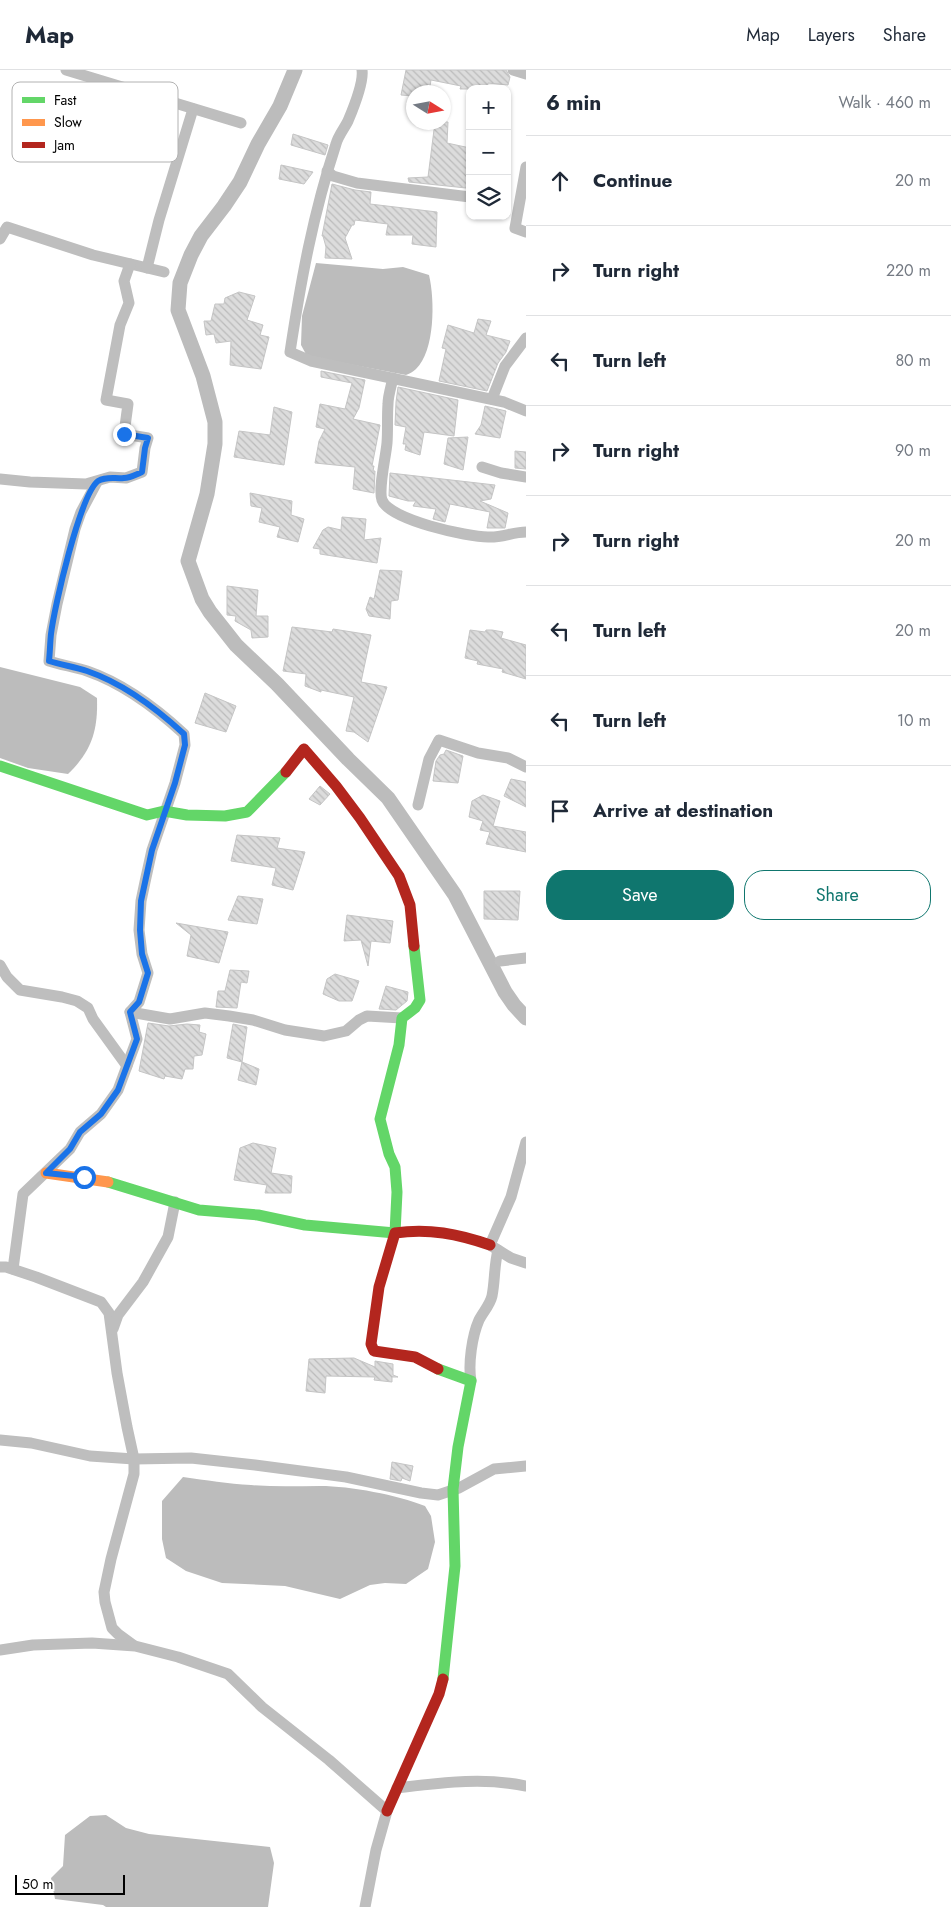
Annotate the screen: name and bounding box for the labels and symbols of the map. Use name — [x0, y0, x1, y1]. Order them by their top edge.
legend — [12, 82, 178, 162]
north arrow — [406, 85, 451, 130]
text: Fast — [54, 90, 77, 110]
text: Slow — [54, 112, 82, 132]
text: Jam — [52, 135, 75, 155]
route end — [113, 423, 136, 446]
route start — [73, 1166, 96, 1189]
scale bar — [15, 1872, 125, 1895]

